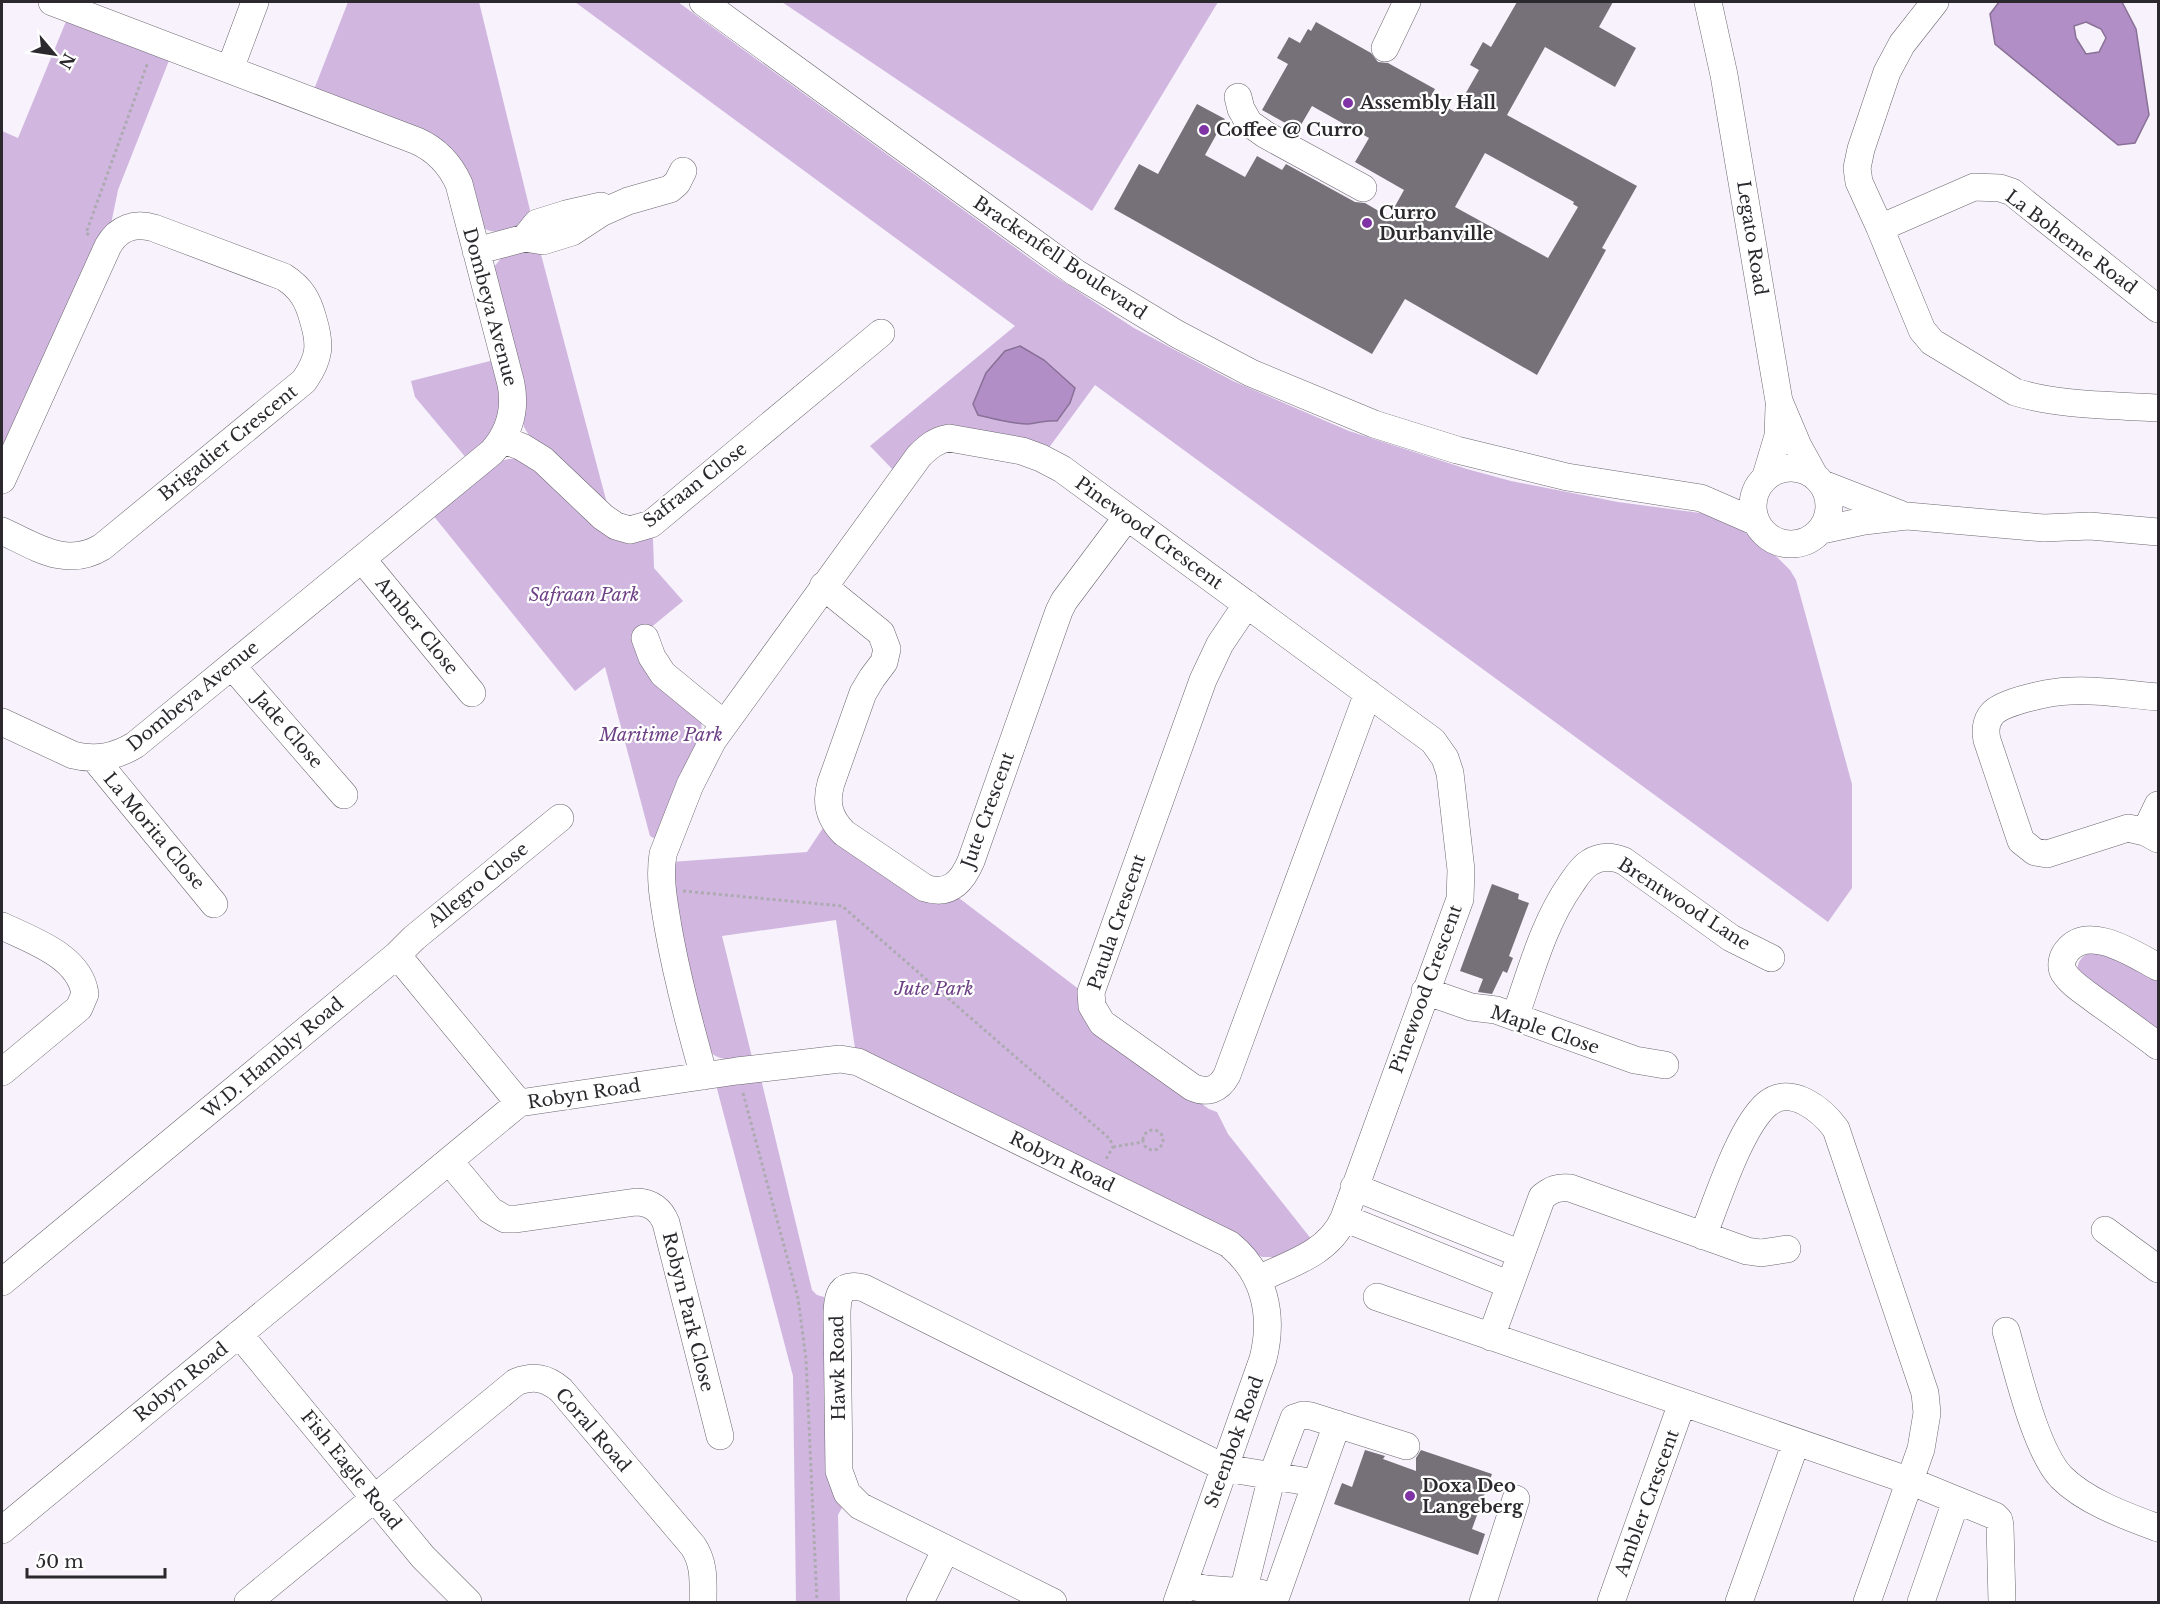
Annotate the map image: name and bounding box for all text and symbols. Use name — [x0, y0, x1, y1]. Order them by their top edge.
north arrow — [24, 24, 84, 84]
text: N — [55, 50, 80, 73]
place label: Assembly Hall — [1359, 92, 1497, 114]
marker: Assembly Hall — [1341, 96, 1355, 110]
place label: Coffee @ Curro — [1216, 119, 1363, 141]
marker: Coffee @ Curro — [1197, 123, 1211, 137]
street label: Legato Road — [1732, 179, 1772, 297]
street label: La Boheme Road — [2001, 185, 2141, 299]
street label: Brackenfell Boulevard — [969, 192, 1151, 324]
place label: Curro Durbanville — [1379, 202, 1493, 245]
marker: Curro Durbanville — [1360, 216, 1374, 230]
street label: Dombeya Avenue — [458, 225, 522, 389]
street label: Brigadier Crescent — [154, 380, 302, 506]
street label: Safraan Close — [639, 438, 751, 532]
street label: Pinewood Crescent — [1071, 472, 1227, 594]
street label: Amber Close — [370, 572, 463, 679]
park label: Safraan Park — [529, 584, 639, 606]
street label: Dombeya Avenue — [123, 636, 263, 756]
street label: Jade Close — [247, 686, 327, 773]
park label: Maritime Park — [598, 724, 723, 746]
street label: Jute Crescent — [956, 749, 1019, 873]
street label: La Morita Close — [99, 768, 209, 894]
street label: Allegro Close — [423, 838, 533, 933]
street label: Patula Crescent — [1083, 851, 1151, 993]
street label: Brentwood Lane — [1614, 853, 1754, 955]
street label: Pinewood Crescent — [1385, 902, 1467, 1076]
park label: Jute Park — [894, 978, 973, 1000]
street label: W.D. Hambly Road — [197, 993, 348, 1124]
street label: Maple Close — [1488, 1001, 1602, 1059]
street label: Robyn Road — [526, 1074, 642, 1114]
street label: Robyn Road — [1006, 1127, 1118, 1197]
street label: Robyn Park Close — [658, 1230, 718, 1394]
street label: Hawk Road — [826, 1315, 850, 1421]
street label: Robyn Road — [130, 1338, 232, 1426]
street label: Steenbok Road — [1200, 1373, 1268, 1511]
street label: Coral Road — [551, 1384, 635, 1476]
street label: Fish Eagle Road — [296, 1406, 406, 1534]
street label: Ambler Crescent — [1610, 1426, 1684, 1580]
place label: Doxa Deo Langeberg — [1422, 1475, 1524, 1518]
marker: Doxa Deo Langeberg — [1403, 1489, 1417, 1503]
scale bar — [27, 1541, 165, 1579]
text: 50 m — [36, 1551, 84, 1573]

